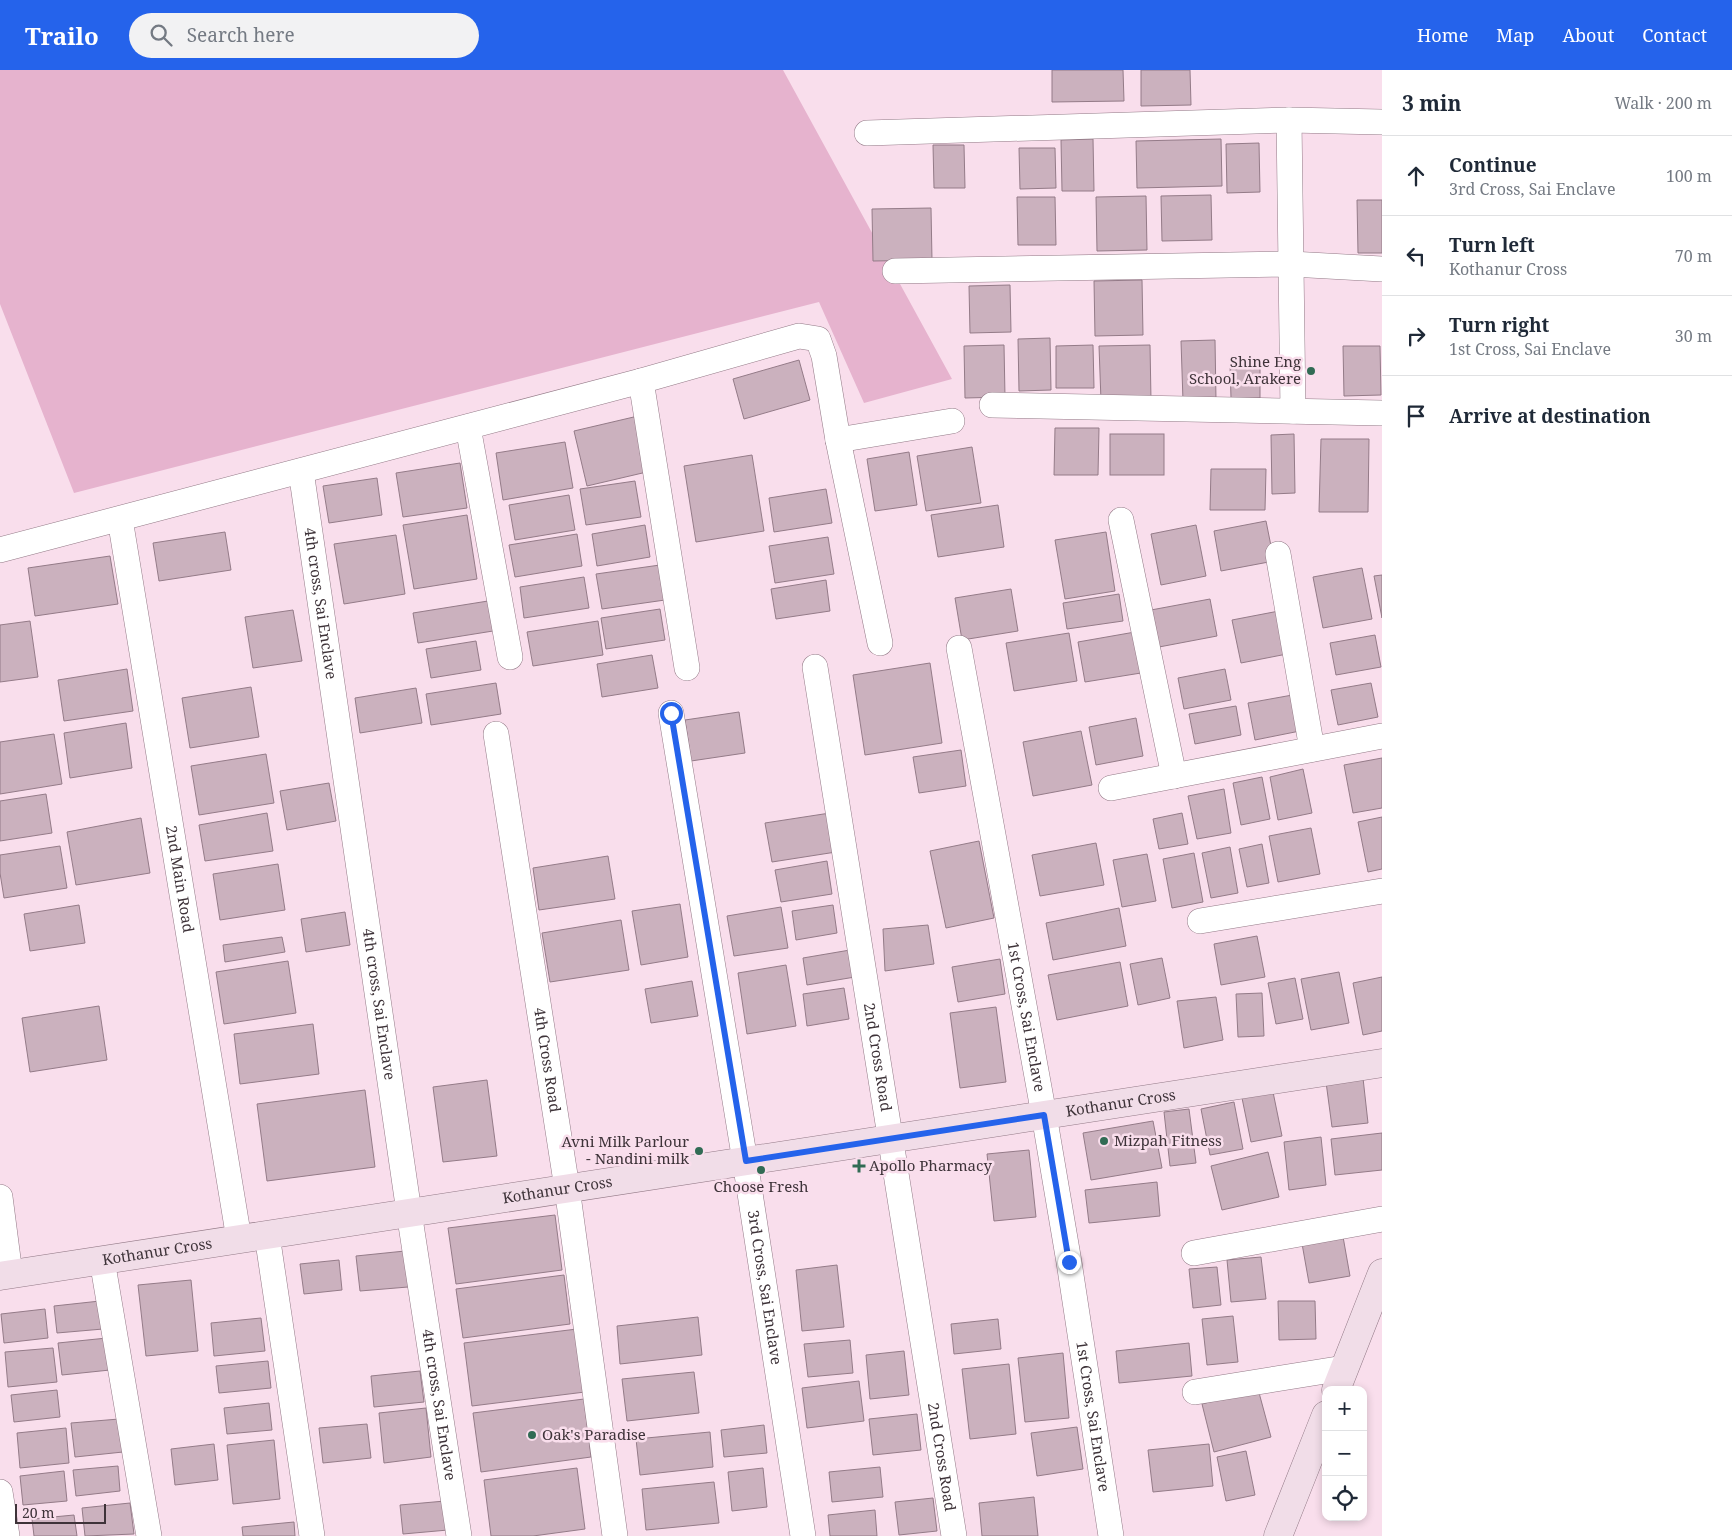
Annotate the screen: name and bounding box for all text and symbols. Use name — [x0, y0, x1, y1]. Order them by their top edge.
search box — [129, 13, 479, 58]
text: Trailo — [25, 19, 99, 52]
icon: search — [147, 21, 175, 49]
text: Search here — [187, 22, 295, 48]
text: Home — [1417, 23, 1468, 47]
text: Map — [1496, 23, 1534, 47]
text: About — [1562, 23, 1614, 47]
text: Contact — [1642, 23, 1707, 47]
text: 3 min — [1402, 89, 1461, 117]
text: Walk · 200 m — [1615, 92, 1712, 114]
text: Continue — [1449, 152, 1537, 178]
icon: ahead — [1402, 162, 1430, 190]
text: 100 m — [1666, 165, 1712, 187]
text: 3rd Cross, Sai Enclave — [1449, 178, 1616, 200]
text: Turn left — [1449, 232, 1535, 258]
icon: left — [1402, 242, 1430, 270]
text: 70 m — [1675, 245, 1712, 267]
text: Kothanur Cross — [1449, 258, 1567, 280]
text: Turn right — [1449, 312, 1549, 338]
icon: right — [1402, 322, 1430, 350]
text: 30 m — [1675, 325, 1712, 347]
text: 1st Cross, Sai Enclave — [1449, 338, 1611, 360]
place label: Shine Eng School, Arakere — [1189, 351, 1301, 388]
marker: Shine Eng School, Arakere — [1305, 365, 1317, 377]
icon: arrive — [1402, 402, 1430, 430]
text: Arrive at destination — [1449, 403, 1651, 429]
street label: 4th cross, Sai Enclave — [300, 526, 342, 681]
route start — [660, 702, 683, 725]
street label: 2nd Main Road — [162, 824, 199, 934]
street label: 4th cross, Sai Enclave — [359, 927, 401, 1081]
street label: 1st Cross, Sai Enclave — [1004, 940, 1051, 1093]
street label: 2nd Cross Road — [860, 1001, 897, 1113]
street label: 4th Cross Road — [530, 1006, 566, 1114]
street label: Kothanur Cross — [1064, 1084, 1177, 1121]
place label: Mizpah Fitness — [1114, 1130, 1222, 1150]
place label: Avni Milk Parlour - Nandini milk — [562, 1131, 689, 1168]
marker: Mizpah Fitness — [1098, 1135, 1110, 1147]
marker: Avni Milk Parlour - Nandini milk — [693, 1145, 705, 1157]
place label: Apollo Pharmacy — [869, 1155, 992, 1175]
marker: Apollo Pharmacy — [853, 1160, 865, 1172]
marker: Choose Fresh — [755, 1164, 767, 1176]
street label: Kothanur Cross — [501, 1171, 614, 1207]
place label: Choose Fresh — [714, 1176, 809, 1196]
street label: 3rd Cross, Sai Enclave — [744, 1208, 787, 1366]
street label: Kothanur Cross — [101, 1232, 214, 1269]
route end — [1058, 1251, 1081, 1274]
street label: 4th cross, Sai Enclave — [418, 1328, 461, 1482]
street label: 1st Cross, Sai Enclave — [1072, 1340, 1115, 1493]
map controls — [1322, 1386, 1367, 1521]
button: + — [1322, 1386, 1367, 1431]
street label: 2nd Cross Road — [924, 1401, 961, 1513]
place label: Oak's Paradise — [542, 1424, 646, 1444]
marker: Oak's Paradise — [526, 1429, 538, 1441]
button: − — [1322, 1431, 1367, 1476]
button: locate — [1322, 1476, 1367, 1521]
scale bar — [15, 1501, 106, 1524]
text: 20 m — [22, 1503, 55, 1522]

